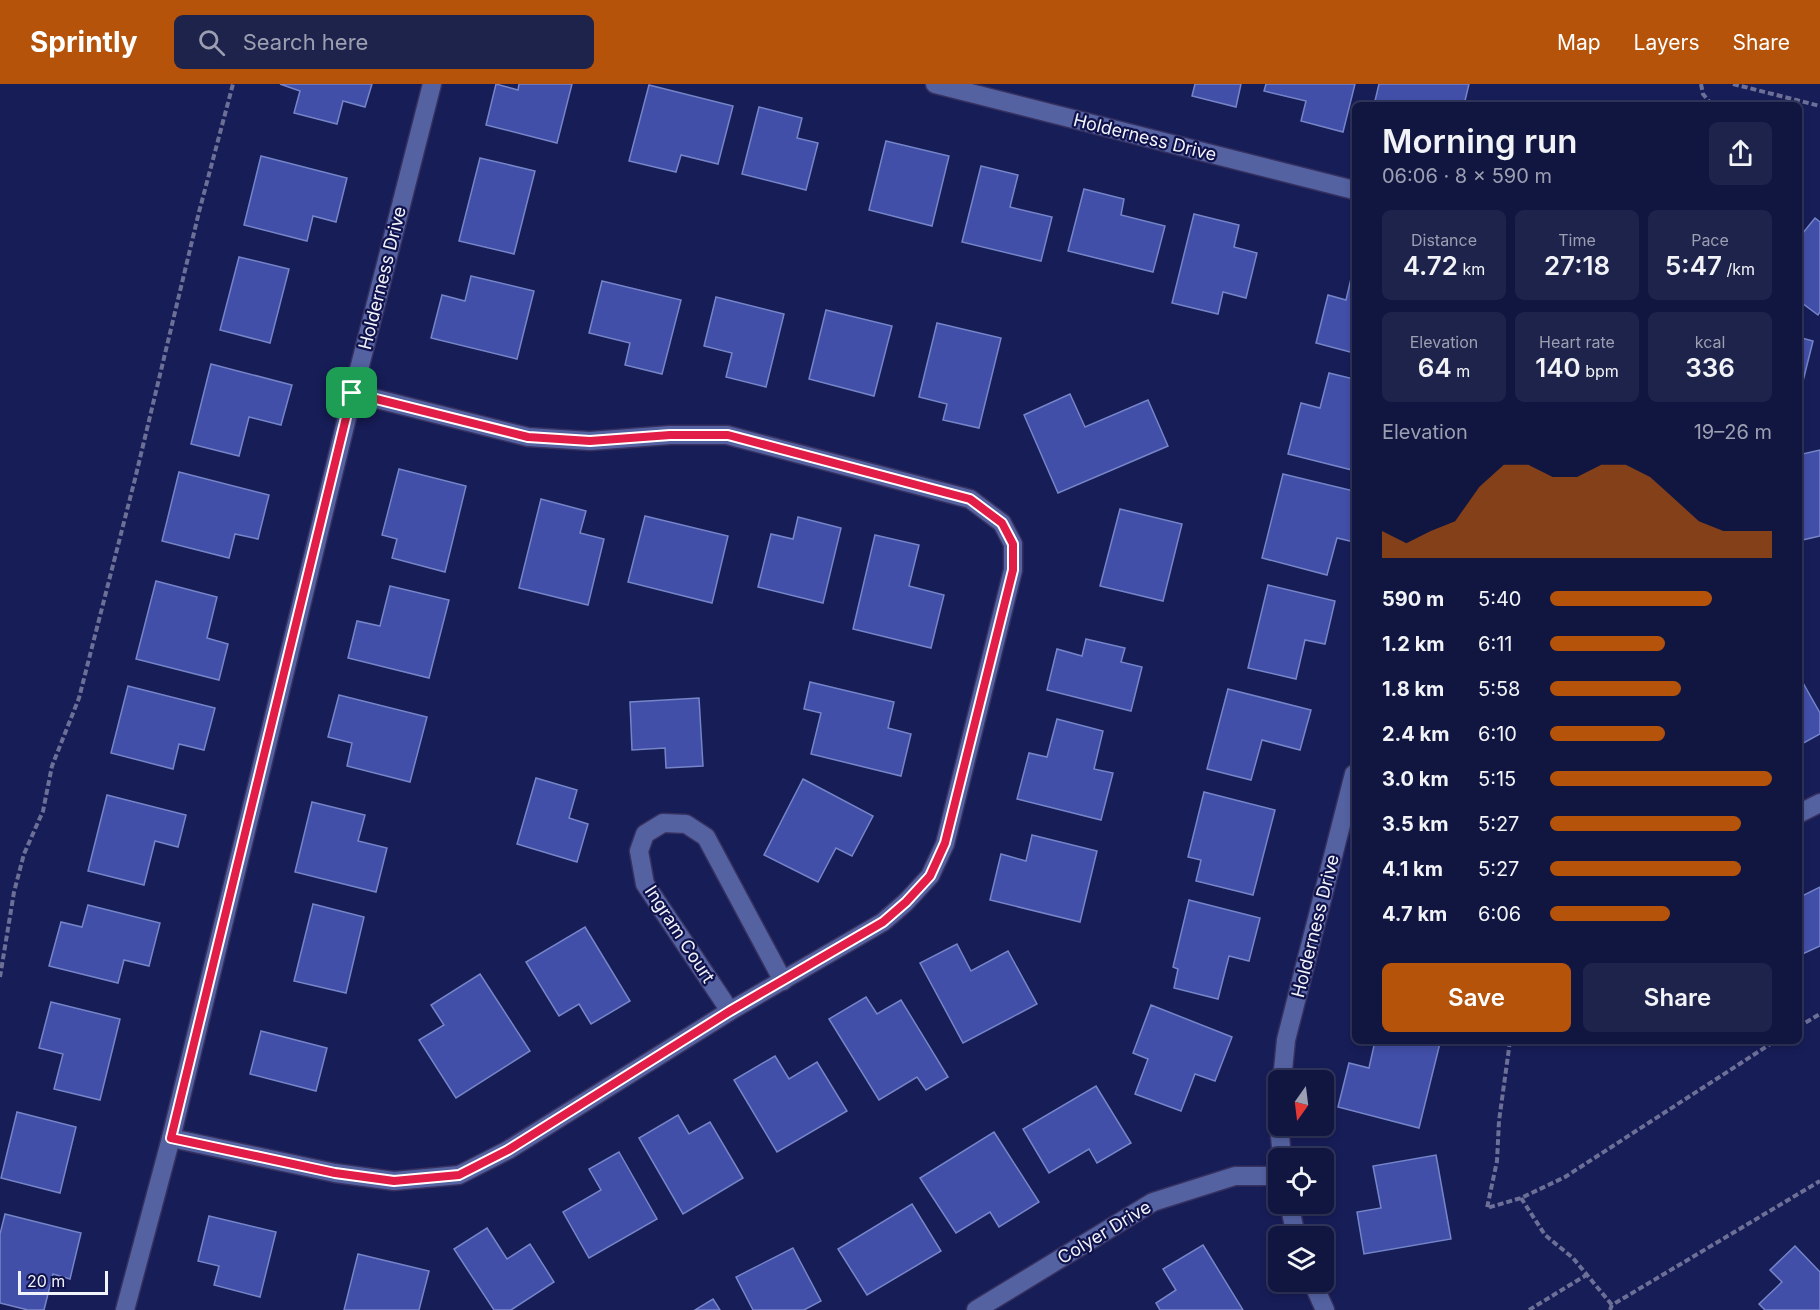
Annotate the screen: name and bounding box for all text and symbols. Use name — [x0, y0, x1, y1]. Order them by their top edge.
search box — [174, 15, 594, 69]
text: Sprintly — [30, 25, 138, 59]
icon: search — [195, 26, 228, 59]
text: Search here — [243, 29, 368, 55]
text: Map — [1557, 30, 1601, 55]
text: Layers — [1634, 30, 1700, 55]
text: Share — [1733, 30, 1790, 55]
street label: Holderness Drive — [1071, 109, 1219, 165]
text: Morning run — [1382, 121, 1577, 161]
button: share — [1709, 122, 1772, 185]
text: 06:06 · 8 × 590 m — [1382, 164, 1552, 188]
street label: Holderness Drive — [354, 204, 410, 352]
text: Distance — [1411, 230, 1477, 250]
text: Time — [1558, 230, 1596, 250]
text: Pace — [1691, 230, 1729, 250]
text: 4.72 — [1403, 250, 1458, 281]
text: 27:18 — [1544, 250, 1610, 281]
text: 5:47 — [1665, 250, 1722, 281]
text: km — [1458, 259, 1485, 279]
text: /km — [1722, 259, 1755, 279]
text: Elevation — [1410, 332, 1478, 352]
text: Heart rate — [1539, 332, 1615, 352]
text: kcal — [1695, 332, 1725, 352]
text: 64 — [1418, 352, 1452, 383]
text: 140 — [1535, 352, 1581, 383]
text: 336 — [1685, 352, 1735, 383]
text: m — [1452, 361, 1470, 381]
text: bpm — [1581, 361, 1619, 381]
pin — [326, 367, 377, 418]
icon: arrive — [335, 376, 368, 409]
text: Elevation — [1382, 420, 1468, 444]
text: 19–26 m — [1694, 420, 1772, 444]
text: 590 m — [1382, 587, 1444, 611]
text: 5:40 — [1478, 587, 1521, 611]
text: 1.2 km — [1382, 632, 1445, 656]
text: 6:11 — [1478, 632, 1512, 656]
text: 1.8 km — [1382, 677, 1444, 701]
text: 5:58 — [1478, 677, 1520, 701]
text: 2.4 km — [1382, 722, 1449, 746]
text: 6:10 — [1478, 722, 1517, 746]
text: 3.0 km — [1382, 767, 1449, 791]
text: 5:15 — [1478, 767, 1516, 791]
text: 3.5 km — [1382, 812, 1448, 836]
text: 5:27 — [1478, 812, 1519, 836]
street label: Holderness Drive — [1287, 852, 1343, 1000]
text: 4.1 km — [1382, 857, 1443, 881]
text: 5:27 — [1478, 857, 1519, 881]
street label: Ingram Court — [641, 881, 719, 987]
text: 4.7 km — [1382, 902, 1447, 926]
text: 6:06 — [1478, 902, 1521, 926]
button: Save — [1382, 963, 1571, 1032]
button: Share — [1583, 963, 1772, 1032]
north arrow — [1268, 1070, 1334, 1136]
map controls — [1268, 1070, 1334, 1292]
button: locate — [1268, 1148, 1334, 1214]
street label: Colyer Drive — [1054, 1196, 1154, 1268]
button: layers — [1268, 1226, 1334, 1292]
scale bar — [18, 1268, 108, 1296]
text: 20 m — [27, 1271, 65, 1291]

